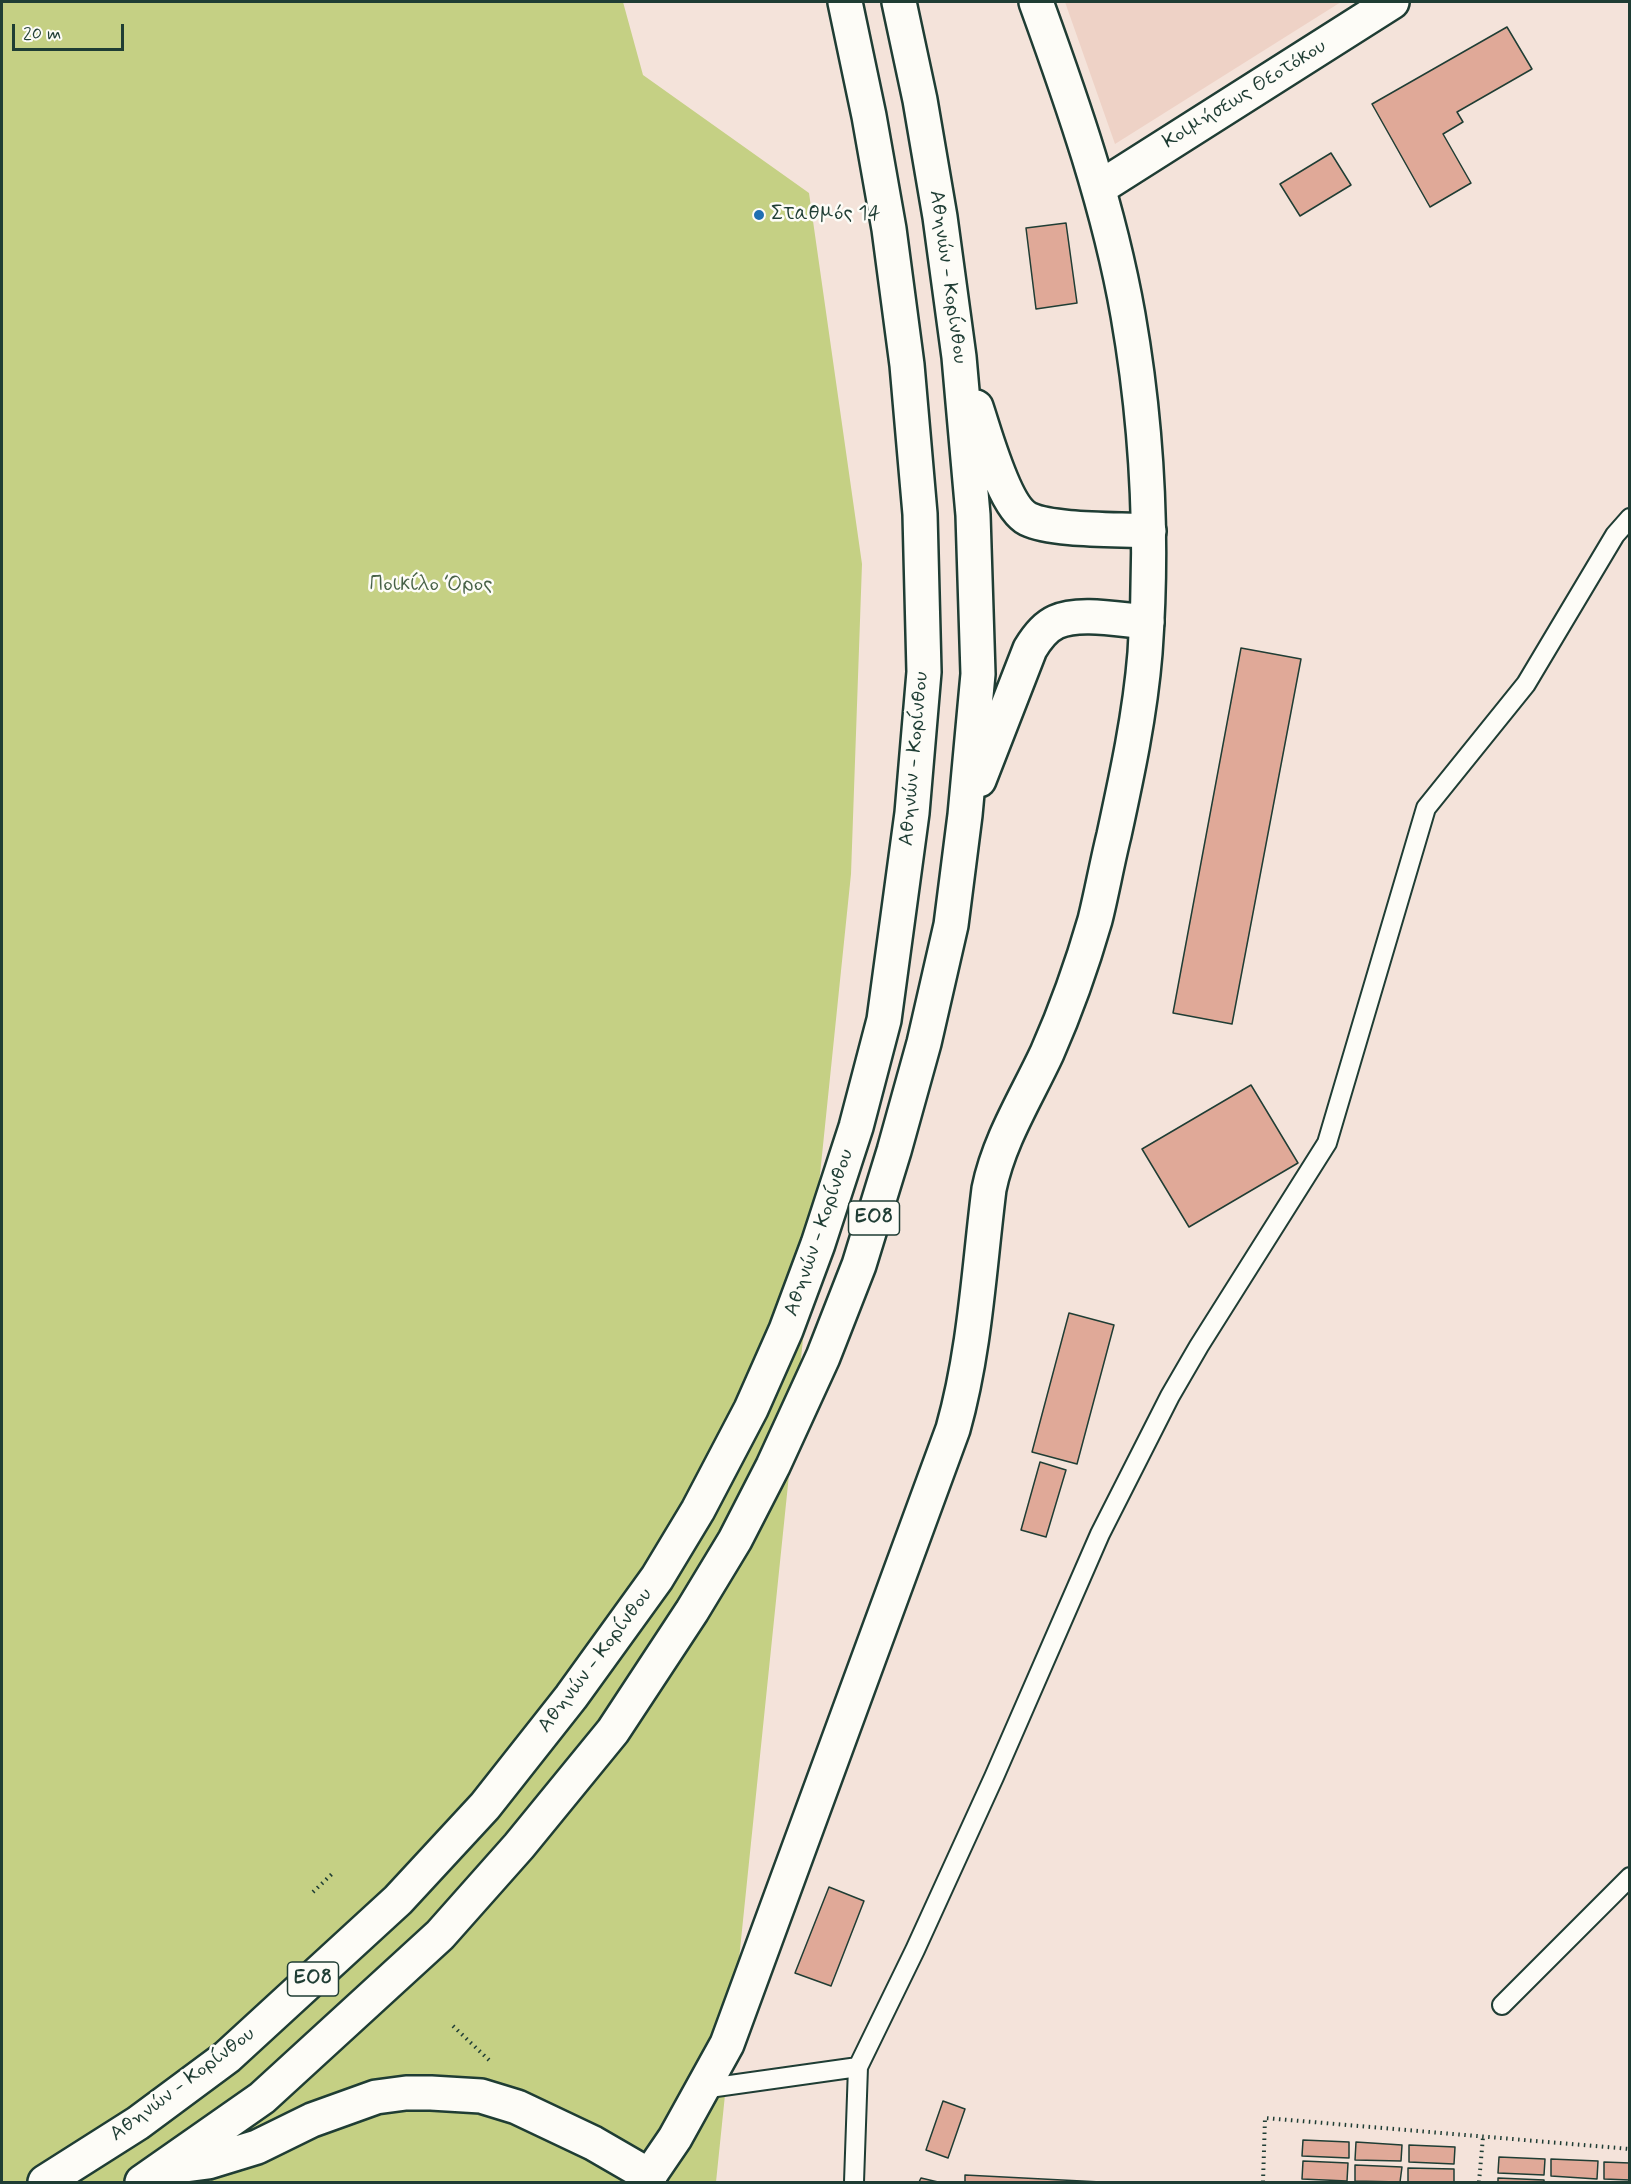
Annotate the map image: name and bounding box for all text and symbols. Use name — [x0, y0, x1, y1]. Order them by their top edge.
scale bar — [15, 12, 128, 50]
text: 20 m — [23, 22, 61, 46]
street label: Κοιμήσεως Θεοτόκου — [1159, 35, 1331, 155]
street label: Αθηνών - Κορίνθου — [922, 189, 972, 365]
place label: Σταθμός 14 — [771, 202, 880, 228]
marker: Σταθμός 14 — [752, 208, 766, 222]
park label: Ποικίλο Όρος — [370, 573, 492, 599]
street label: Αθηνών - Κορίνθου — [895, 671, 935, 847]
street label: Αθηνών - Κορίνθου — [780, 1146, 860, 1320]
road number: ΕΟ8 — [848, 1201, 900, 1235]
street label: Αθηνών - Κορίνθου — [533, 1583, 659, 1739]
road number: ΕΟ8 — [288, 1962, 338, 1996]
street label: Αθηνών - Κορίνθου — [105, 2022, 261, 2148]

